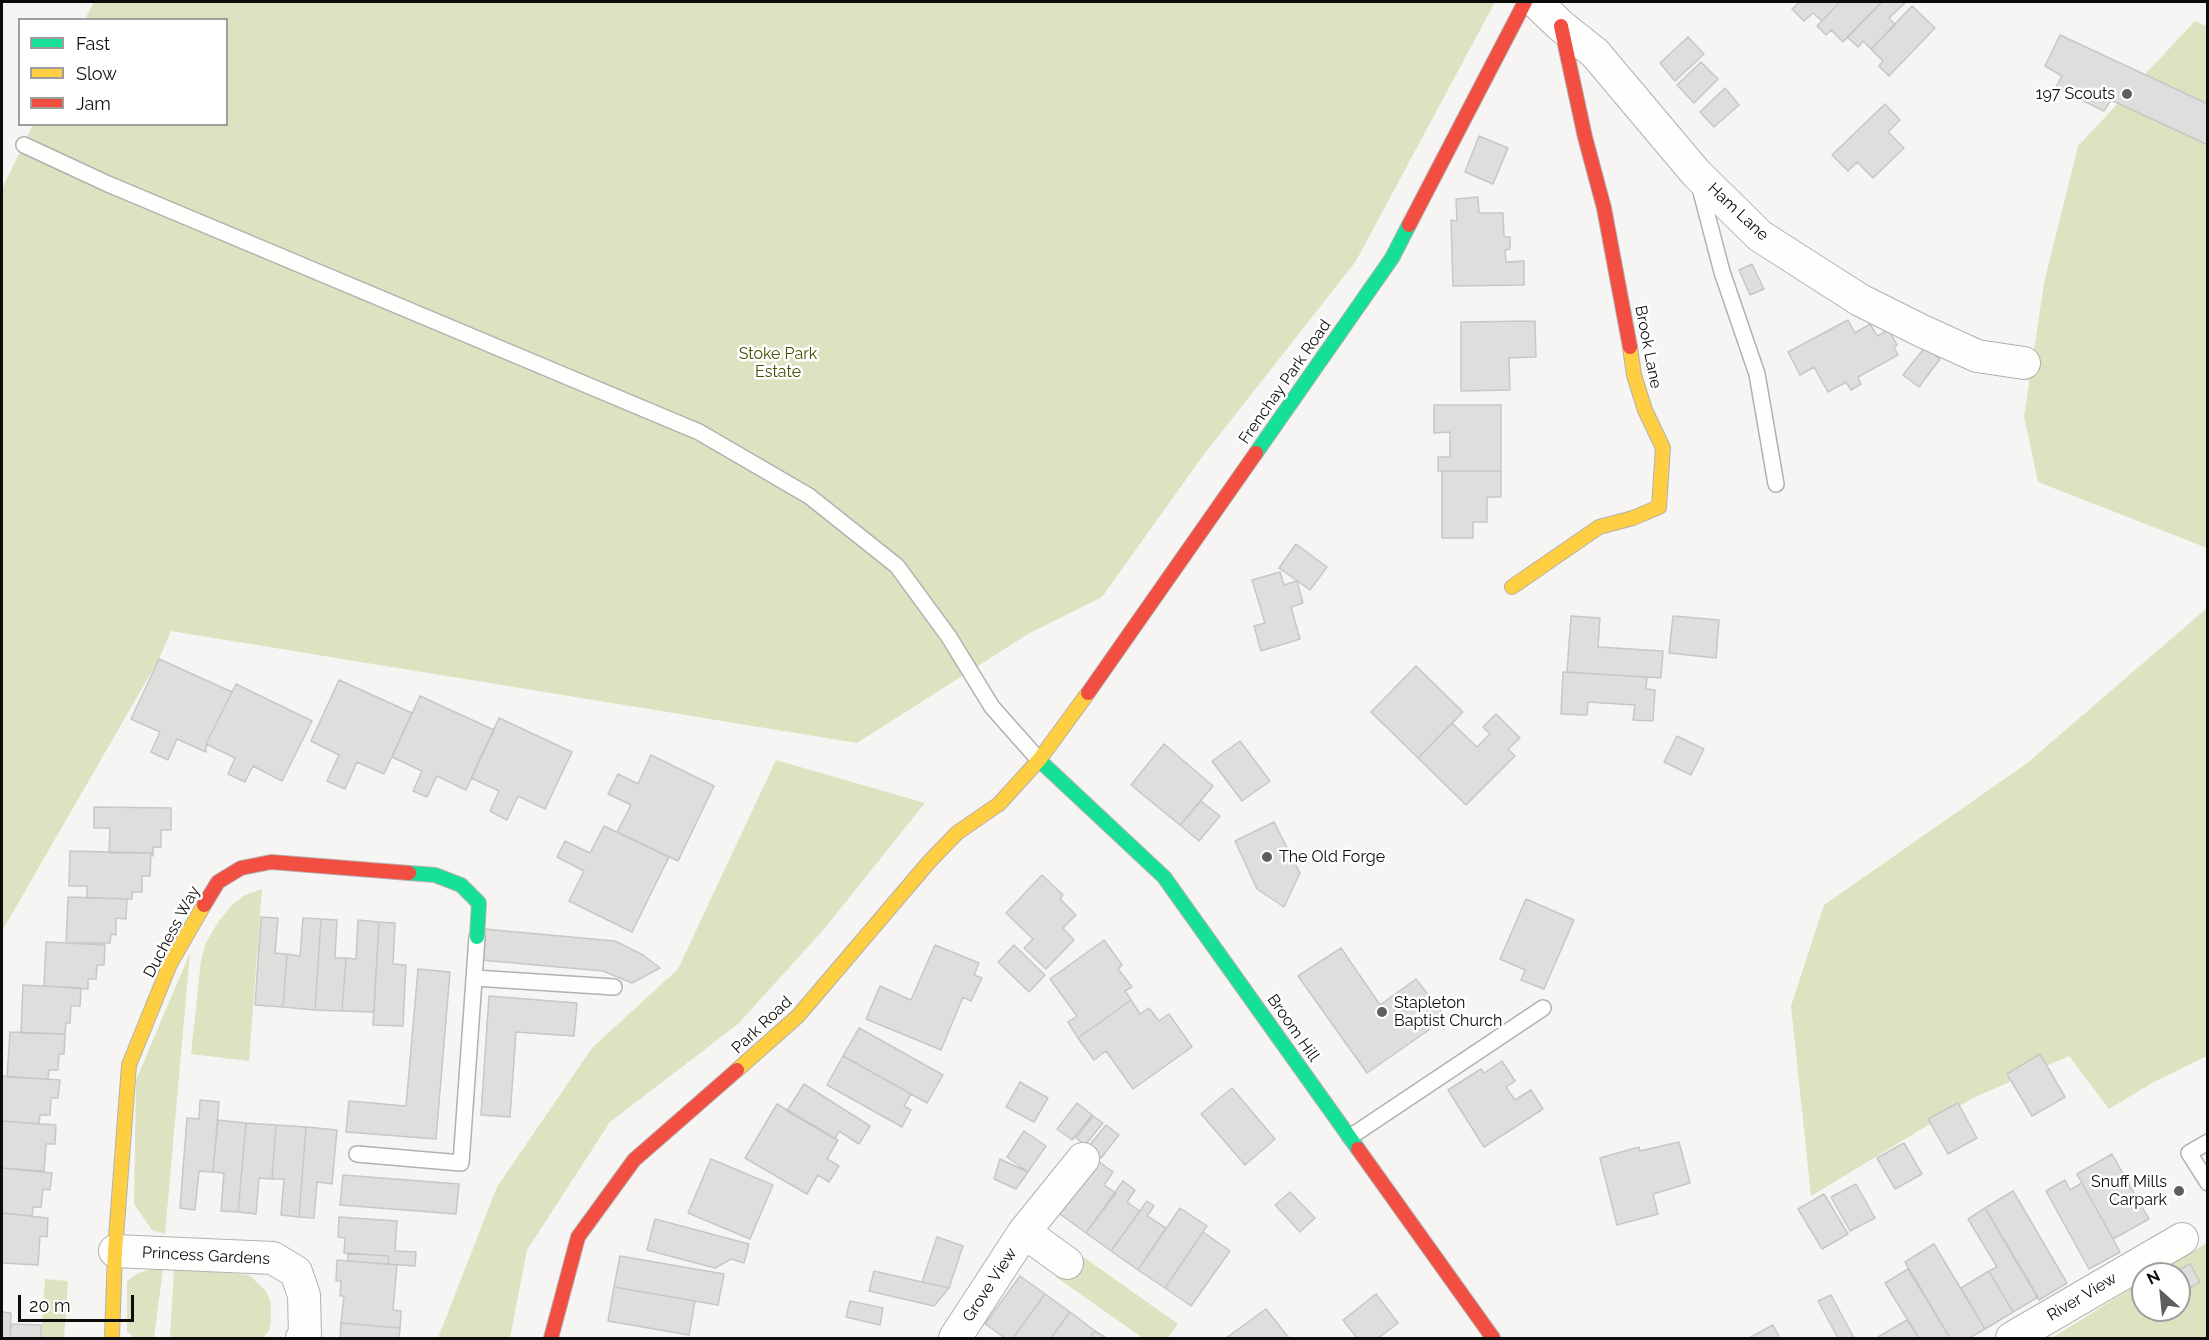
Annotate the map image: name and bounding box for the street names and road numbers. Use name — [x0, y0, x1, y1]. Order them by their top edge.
street label: Ham Lane — [1704, 179, 1772, 245]
street label: Brook Lane — [1631, 304, 1665, 390]
street label: Frenchay Park Road — [1235, 316, 1335, 448]
street label: Duchess Way — [140, 883, 204, 981]
street label: Broom Hill — [1263, 991, 1323, 1065]
street label: Park Road — [728, 992, 796, 1058]
street label: Princess Gardens — [142, 1243, 270, 1269]
street label: Grove View — [959, 1244, 1021, 1326]
street label: River View — [2044, 1269, 2120, 1325]

